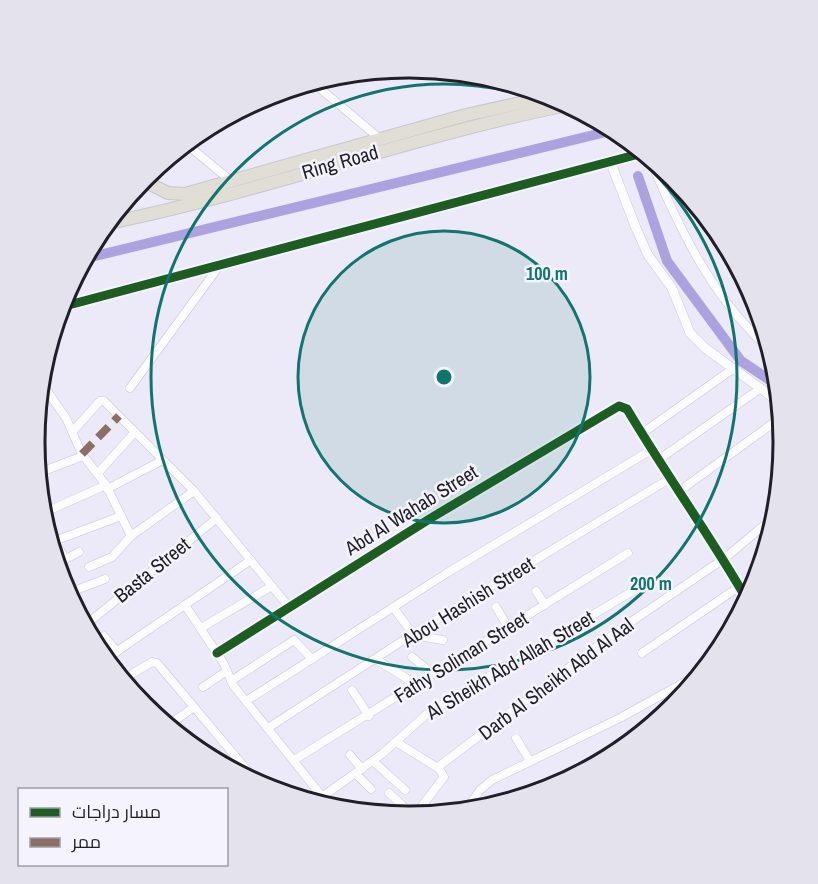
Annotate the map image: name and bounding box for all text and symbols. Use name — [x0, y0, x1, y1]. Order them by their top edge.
street label: Ring Road — [298, 138, 381, 185]
text: 100 m — [526, 261, 568, 286]
centre of rings — [434, 367, 454, 387]
street label: Abd Al Wahab Street — [338, 458, 483, 562]
street label: Basta Street — [108, 530, 196, 609]
street label: Abou Hashish Street — [396, 550, 539, 654]
text: 200 m — [630, 571, 672, 596]
street label: Al Sheikh Abd Allah Street — [420, 603, 599, 726]
street label: Fathy Soliman Street — [389, 604, 533, 709]
street label: Darb Al Sheikh Abd Al Aal — [473, 611, 639, 746]
legend — [18, 788, 228, 866]
text: مسار دراجات — [72, 799, 161, 824]
text: ممر — [71, 829, 101, 854]

